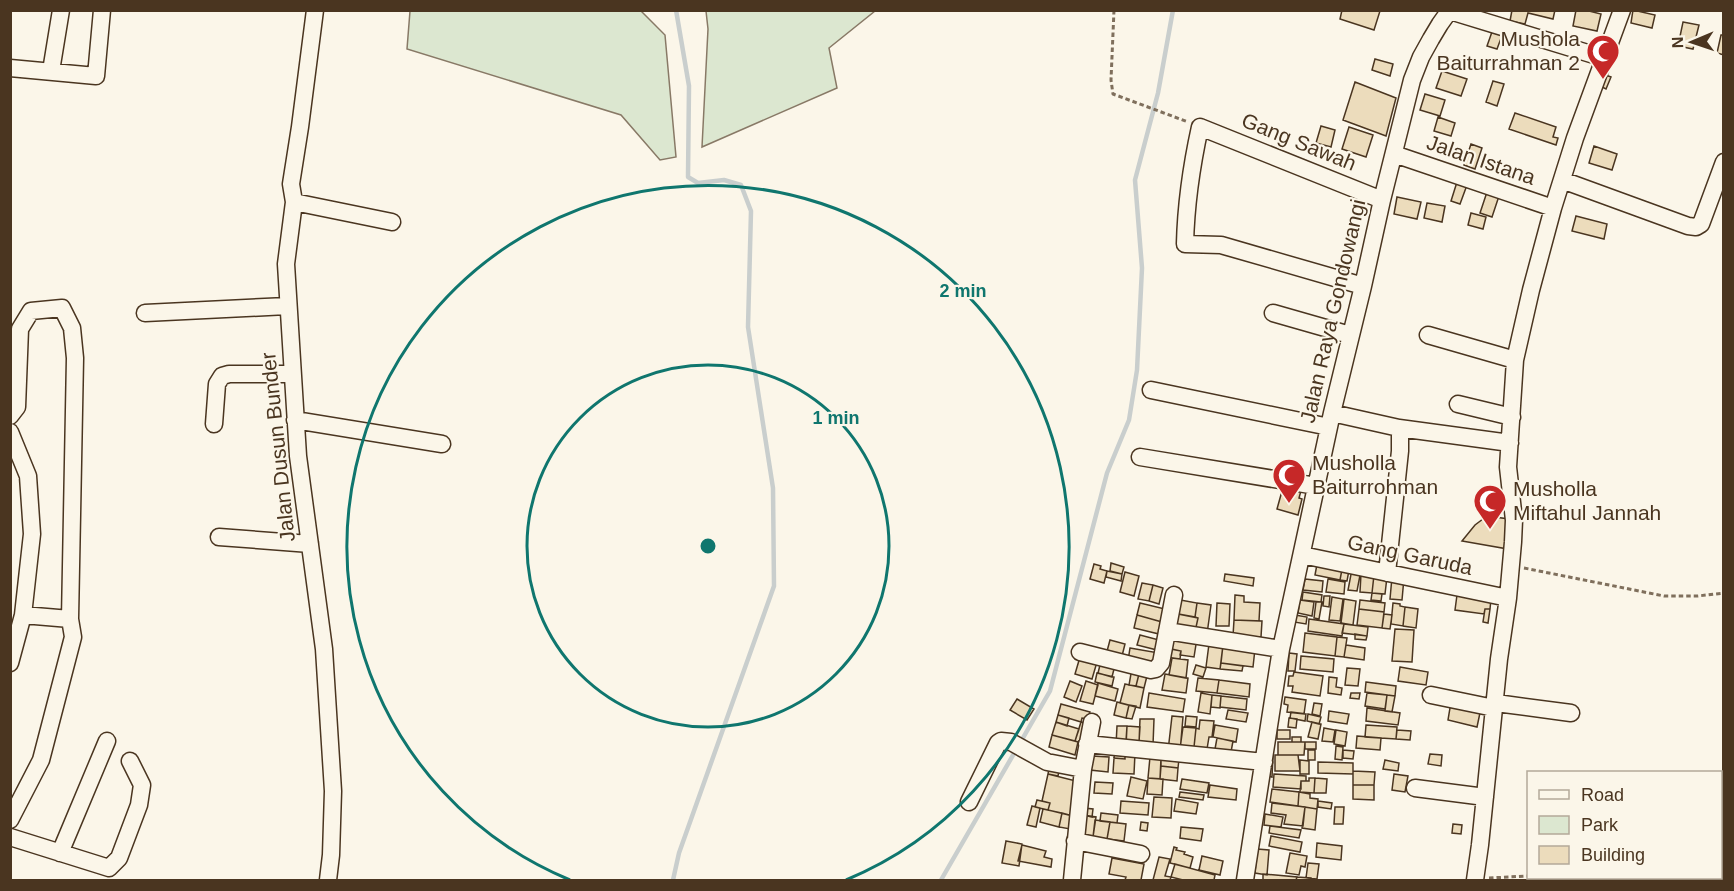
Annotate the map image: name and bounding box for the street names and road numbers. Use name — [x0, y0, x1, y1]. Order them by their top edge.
street label: Gang Sawah — [1239, 108, 1360, 175]
street label: Jalan Istana — [1424, 130, 1539, 189]
street label: Jalan Raya Gondowangi — [1296, 197, 1369, 425]
street label: Jalan Dusun Bunder — [256, 351, 299, 543]
street label: Gang Garuda — [1345, 530, 1475, 579]

